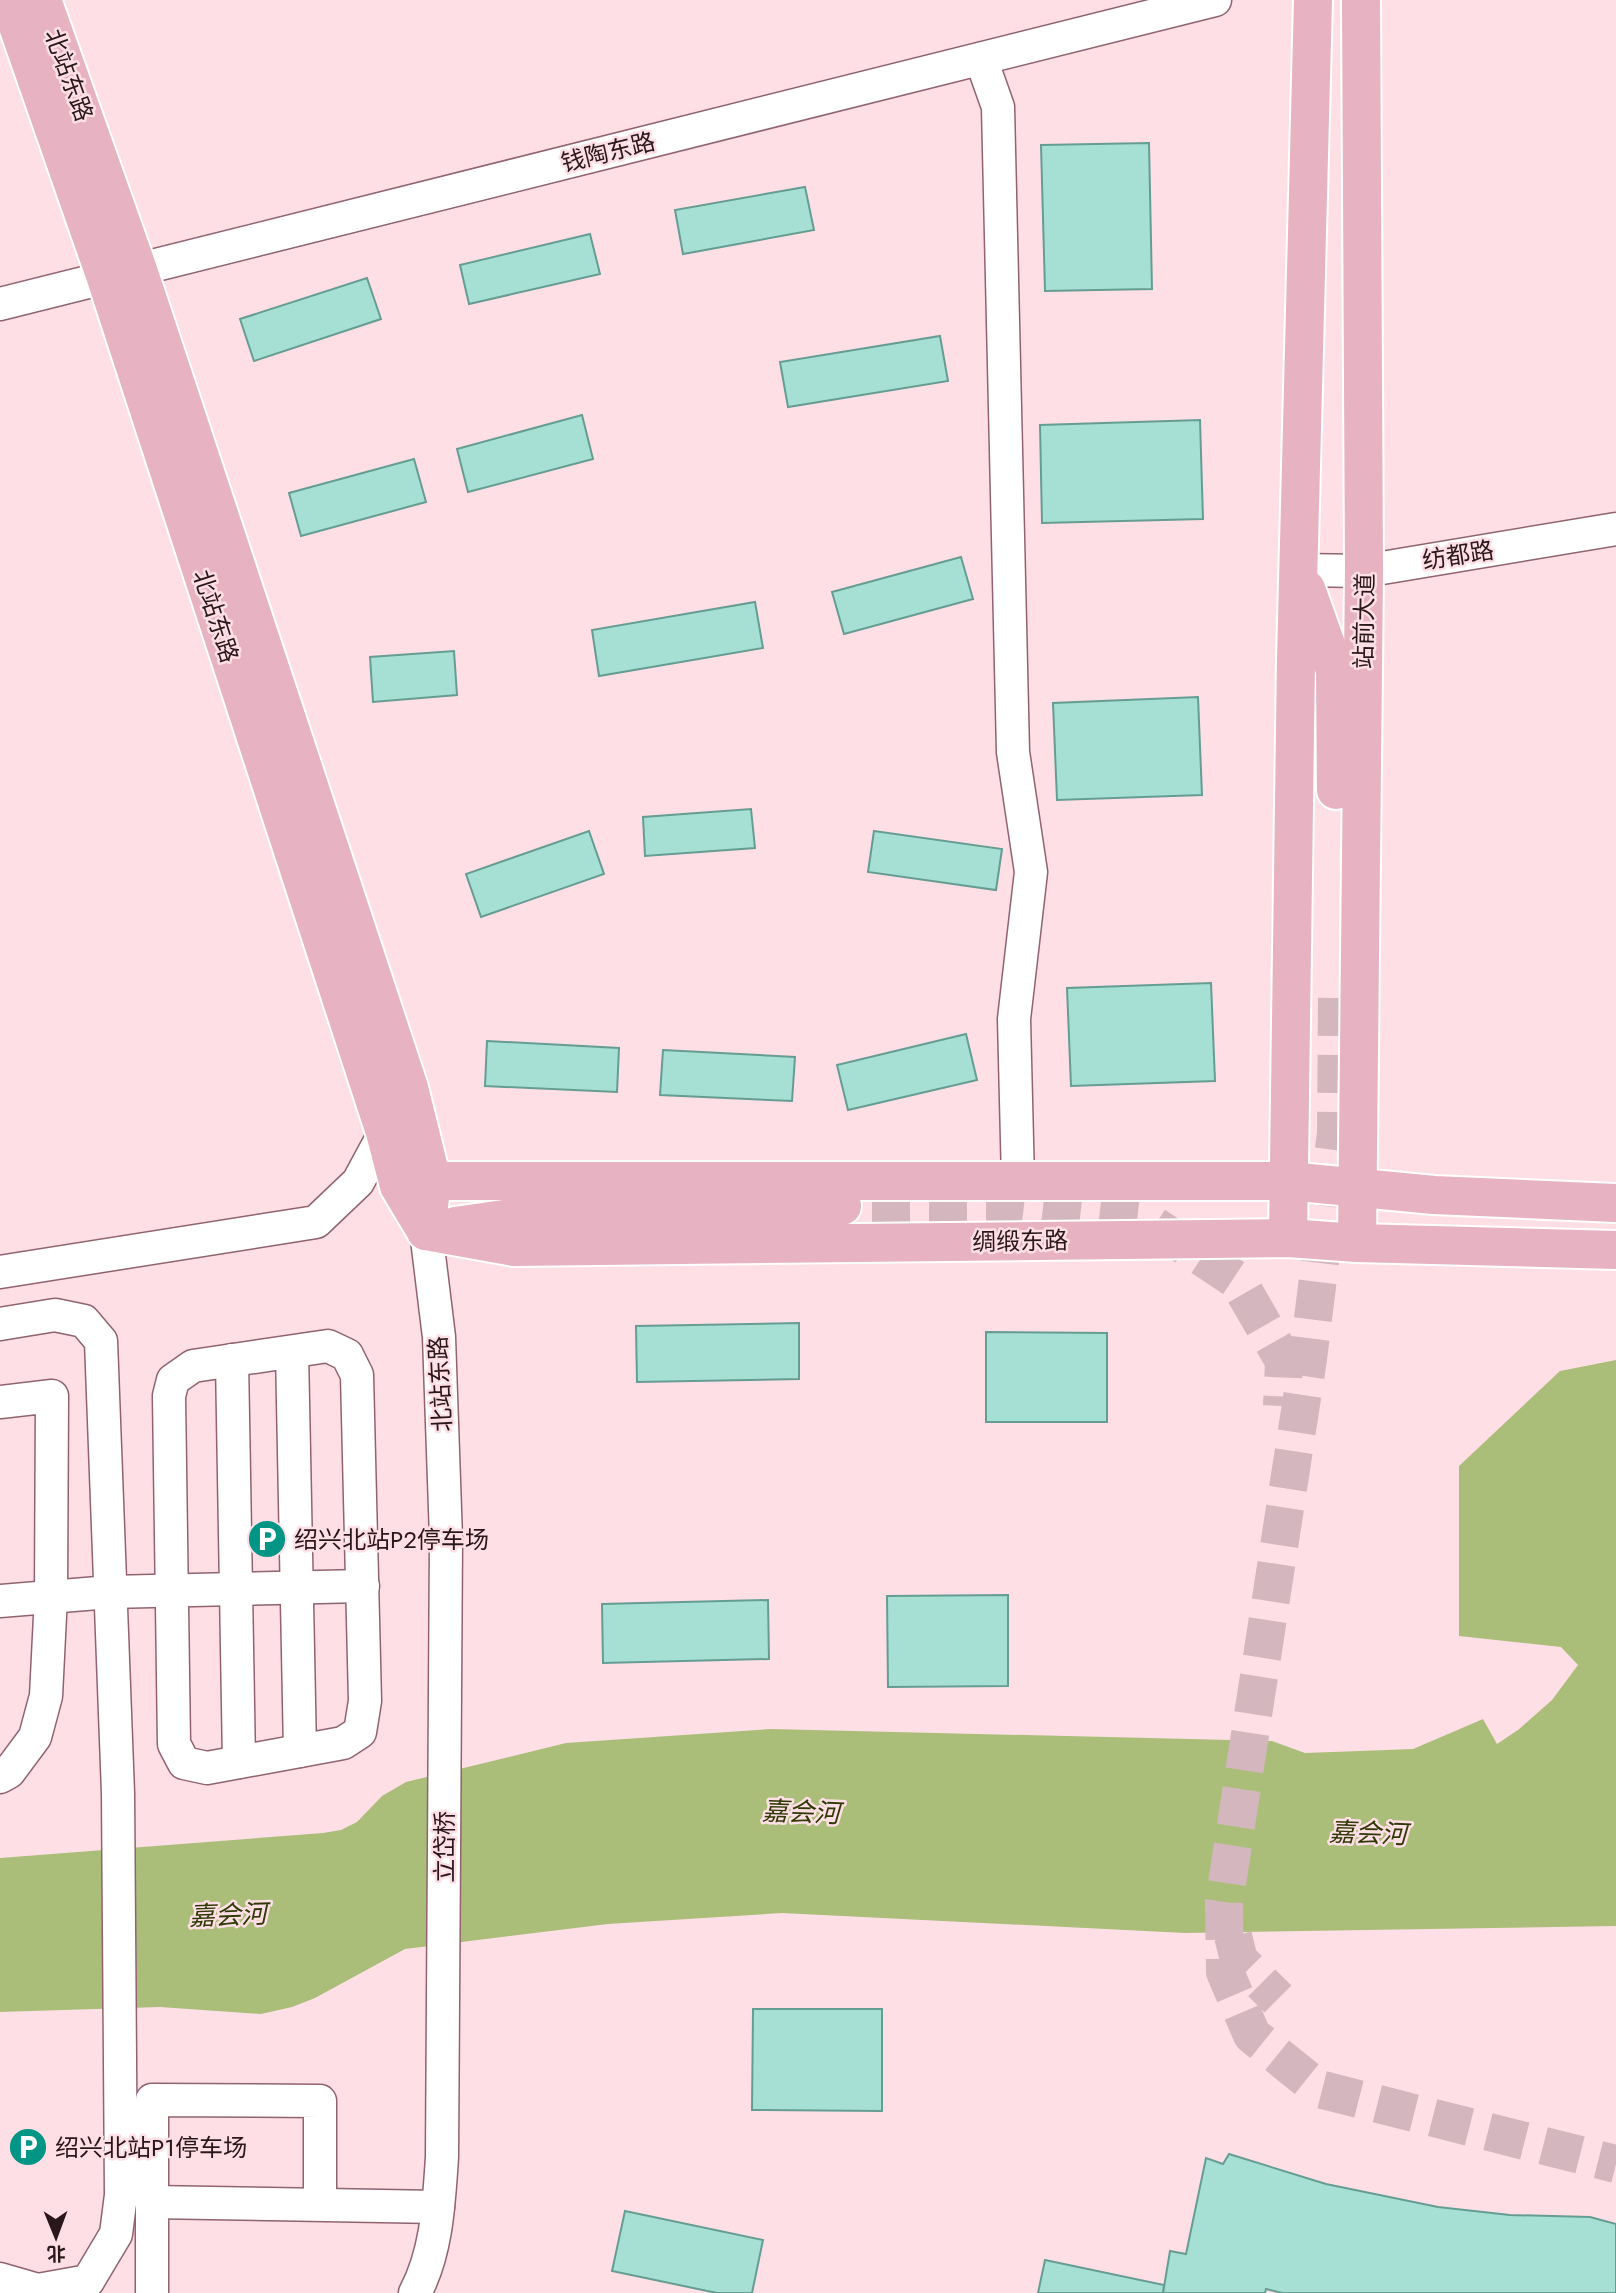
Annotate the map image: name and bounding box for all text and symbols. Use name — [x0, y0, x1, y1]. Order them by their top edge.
street label: 北站东路 — [36, 24, 102, 126]
street label: 钱陶东路 — [557, 123, 659, 181]
street label: 纺都路 — [1420, 532, 1496, 578]
street label: 北站东路 — [185, 565, 247, 667]
street label: 站前大道 — [1346, 573, 1382, 669]
street label: 绸缎东路 — [972, 1223, 1068, 1259]
street label: 北站东路 — [420, 1335, 460, 1433]
parking icon: 绍兴北站P2停车场 — [246, 1518, 288, 1560]
place label: 绍兴北站P2停车场 — [294, 1522, 489, 1557]
water label: 嘉会河 — [761, 1792, 846, 1833]
street label: 立岱桥 — [427, 1811, 462, 1883]
water label: 嘉会河 — [1328, 1813, 1413, 1854]
water label: 嘉会河 — [188, 1894, 273, 1935]
parking icon: 绍兴北站P1停车场 — [7, 2126, 49, 2168]
place label: 绍兴北站P1停车场 — [55, 2130, 247, 2165]
north arrow — [21, 2202, 91, 2272]
text: 北 — [47, 2240, 66, 2267]

